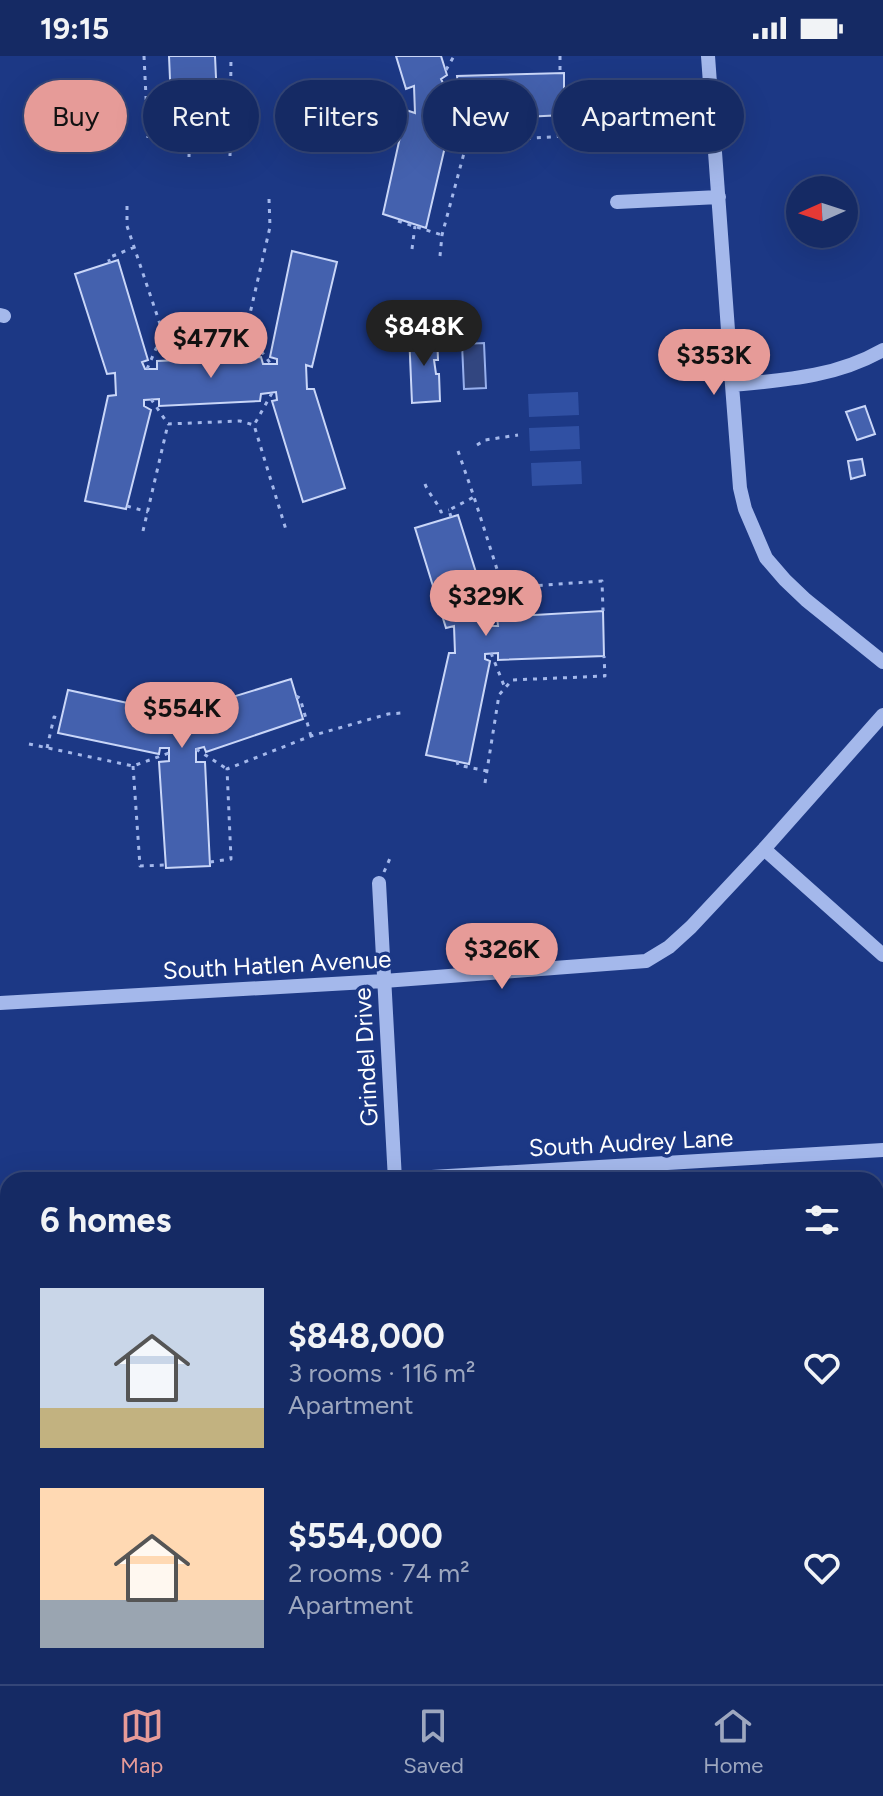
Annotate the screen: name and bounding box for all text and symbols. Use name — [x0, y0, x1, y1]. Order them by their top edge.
text: 19:15 — [40, 10, 109, 47]
chip: Buy — [24, 80, 127, 152]
chip: Rent — [143, 80, 259, 152]
chip: Filters — [275, 80, 407, 152]
chip: New — [423, 80, 537, 152]
chip: Apartment — [553, 80, 744, 152]
north arrow — [786, 176, 858, 248]
map controls — [786, 176, 858, 248]
pin: $848K — [368, 300, 480, 368]
text: $848K — [384, 310, 464, 342]
pin: $477K — [155, 312, 267, 380]
text: $477K — [172, 322, 250, 354]
pin: $353K — [658, 329, 770, 397]
text: $353K — [676, 339, 752, 371]
pin: $329K — [430, 570, 542, 638]
text: $329K — [448, 580, 524, 612]
pin: $554K — [126, 682, 238, 750]
text: $554K — [143, 692, 221, 724]
pin: $326K — [446, 923, 558, 991]
text: $326K — [464, 933, 540, 965]
street label: South Hatlen Avenue — [162, 944, 392, 985]
street label: Grindel Drive — [347, 987, 384, 1127]
street label: South Audrey Lane — [528, 1123, 734, 1162]
icon: filters — [800, 1198, 844, 1242]
text: 6 homes — [40, 1200, 171, 1241]
text: $848,000 — [288, 1316, 445, 1357]
icon: home — [104, 1320, 200, 1416]
icon: heart — [800, 1346, 844, 1390]
text: 3 rooms · 116 m² — [288, 1357, 475, 1389]
text: Apartment — [288, 1389, 414, 1421]
text: $554,000 — [288, 1516, 443, 1557]
icon: home — [104, 1520, 200, 1616]
icon: heart — [800, 1546, 844, 1590]
text: 2 rooms · 74 m² — [288, 1557, 470, 1589]
text: Apartment — [288, 1589, 414, 1621]
tab: Map — [120, 1704, 164, 1779]
tab: Saved — [403, 1704, 464, 1779]
tab: Home — [703, 1704, 763, 1779]

